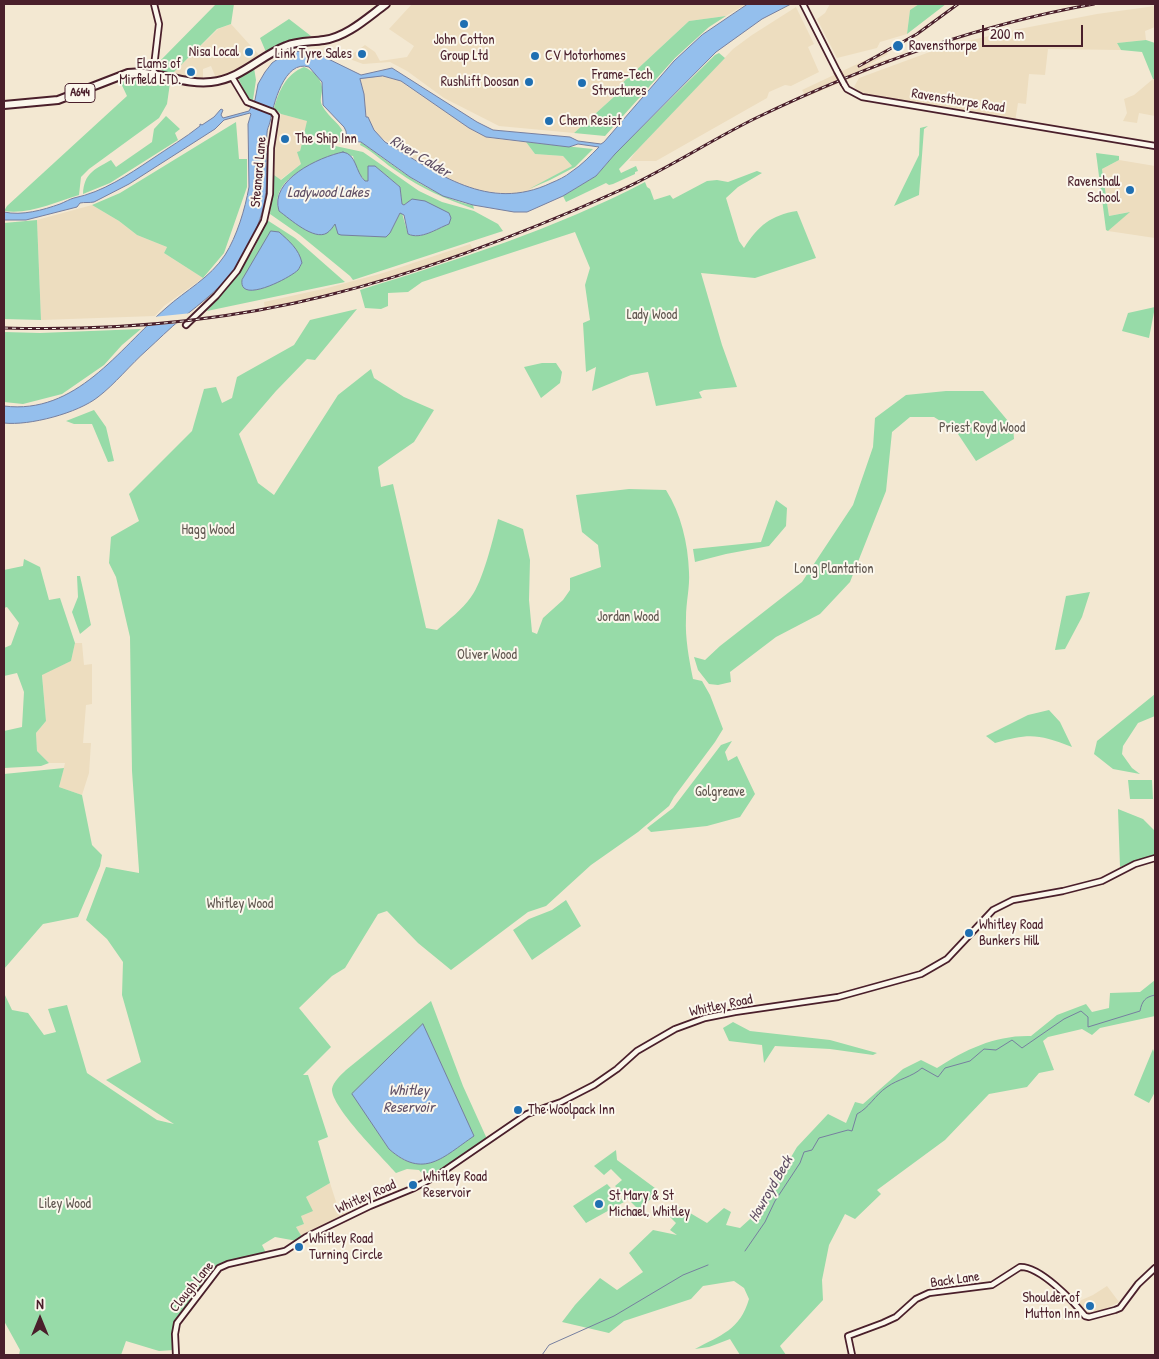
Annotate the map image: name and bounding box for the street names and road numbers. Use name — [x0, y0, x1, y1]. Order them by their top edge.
road number: A644 — [65, 84, 95, 102]
street label: Ravensthorpe Road — [910, 85, 1006, 117]
street label: Steanard Lane — [248, 136, 270, 208]
street label: Whitley Road — [688, 991, 754, 1021]
street label: Whitley Road — [333, 1176, 399, 1218]
street label: Clough Lane — [166, 1258, 218, 1316]
street label: Back Lane — [929, 1268, 981, 1292]

